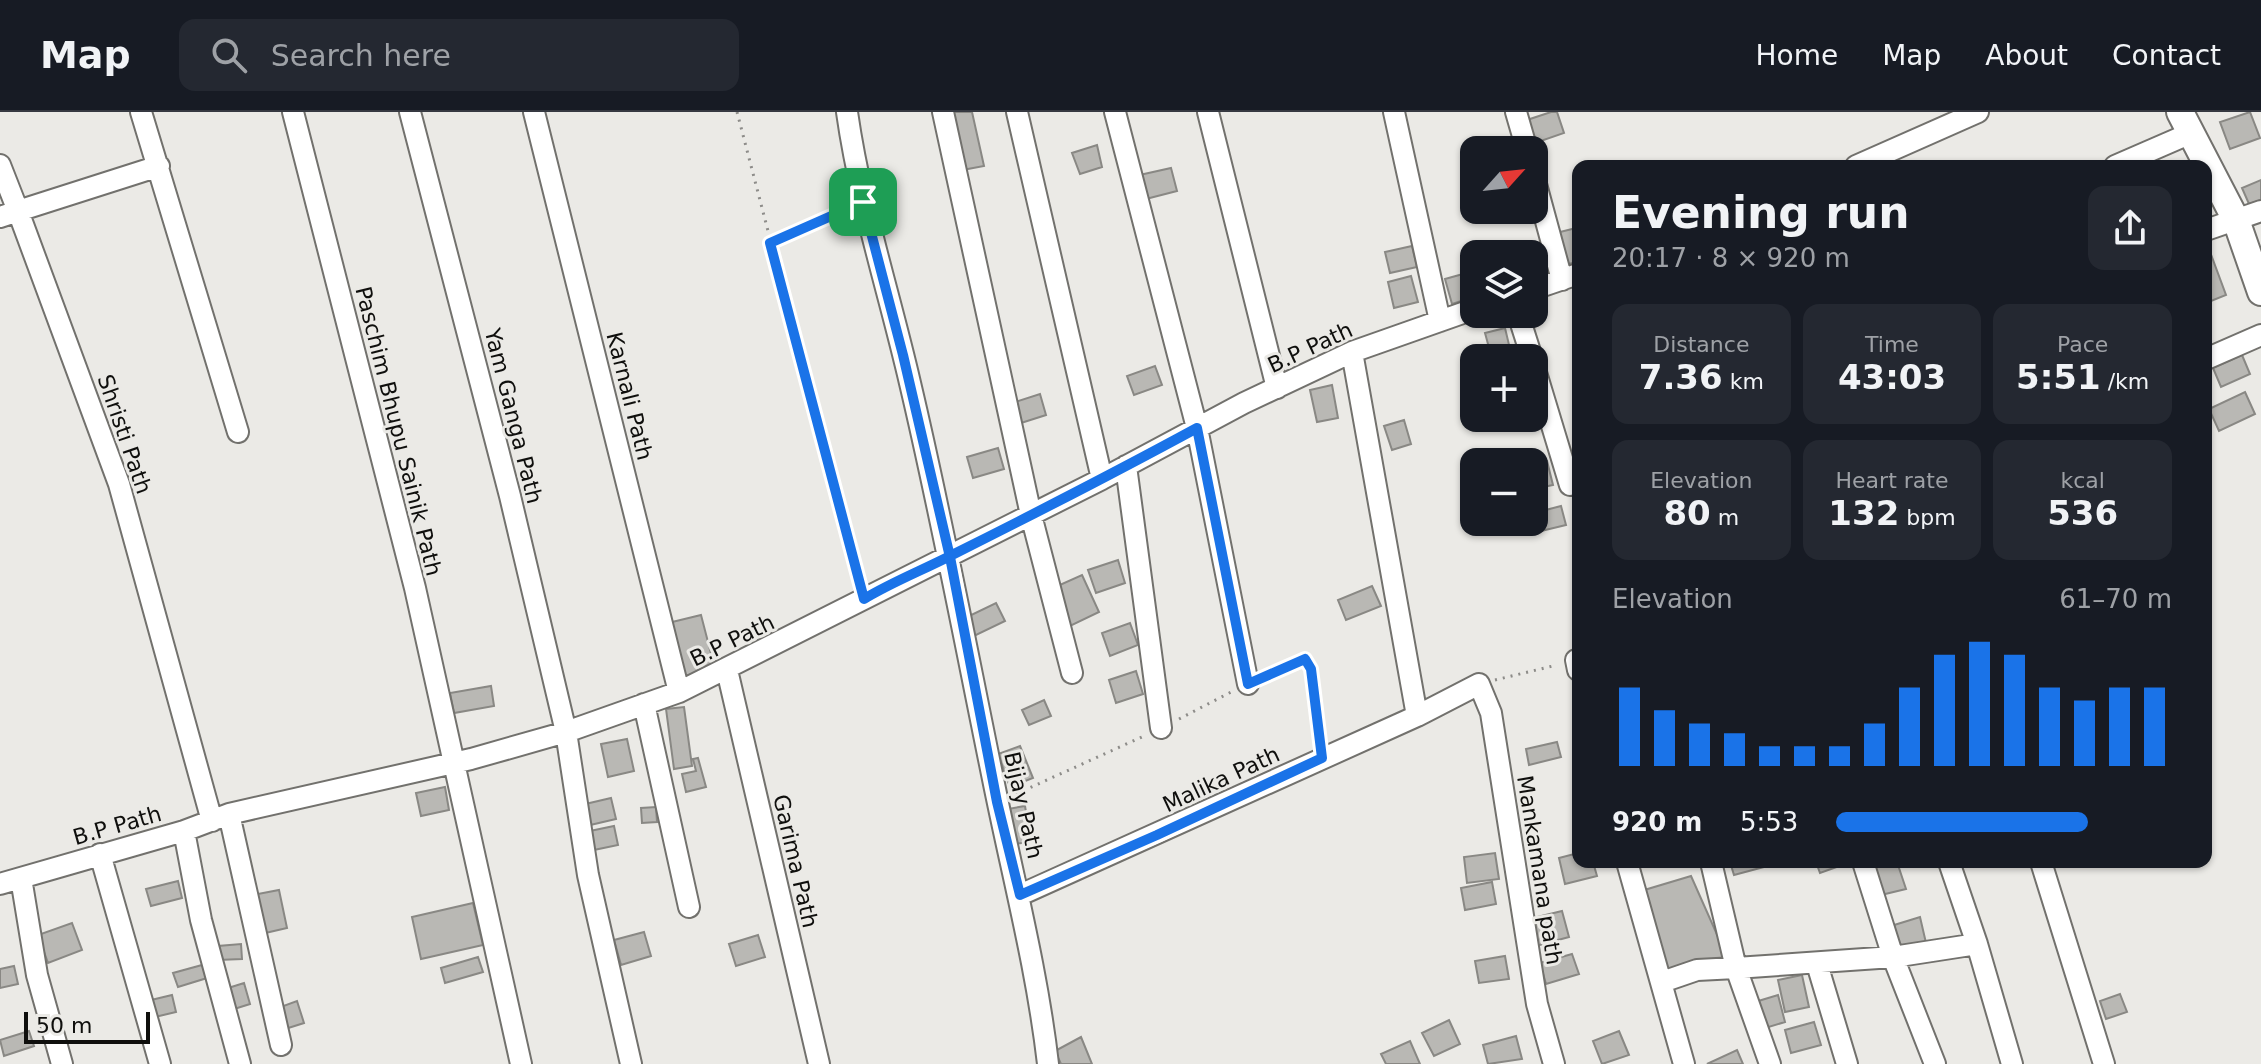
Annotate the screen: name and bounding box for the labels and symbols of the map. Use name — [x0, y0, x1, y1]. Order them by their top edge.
north arrow — [1460, 136, 1548, 224]
pin — [829, 168, 897, 236]
street label: Paschim Bhupu Sainik Path — [350, 284, 447, 578]
street label: B.P Path — [1264, 317, 1357, 378]
street label: Yam Ganga Path — [479, 325, 547, 506]
street label: Karnali Path — [602, 329, 658, 463]
street label: Shristi Path — [92, 371, 157, 497]
street label: B.P Path — [686, 609, 778, 672]
street label: Malika Path — [1159, 742, 1284, 817]
street label: Bijay Path — [999, 749, 1048, 861]
street label: Mankamana path — [1512, 774, 1567, 967]
street label: Garima Path — [768, 792, 823, 930]
street label: B.P Path — [70, 801, 164, 850]
scale bar — [24, 1008, 150, 1044]

